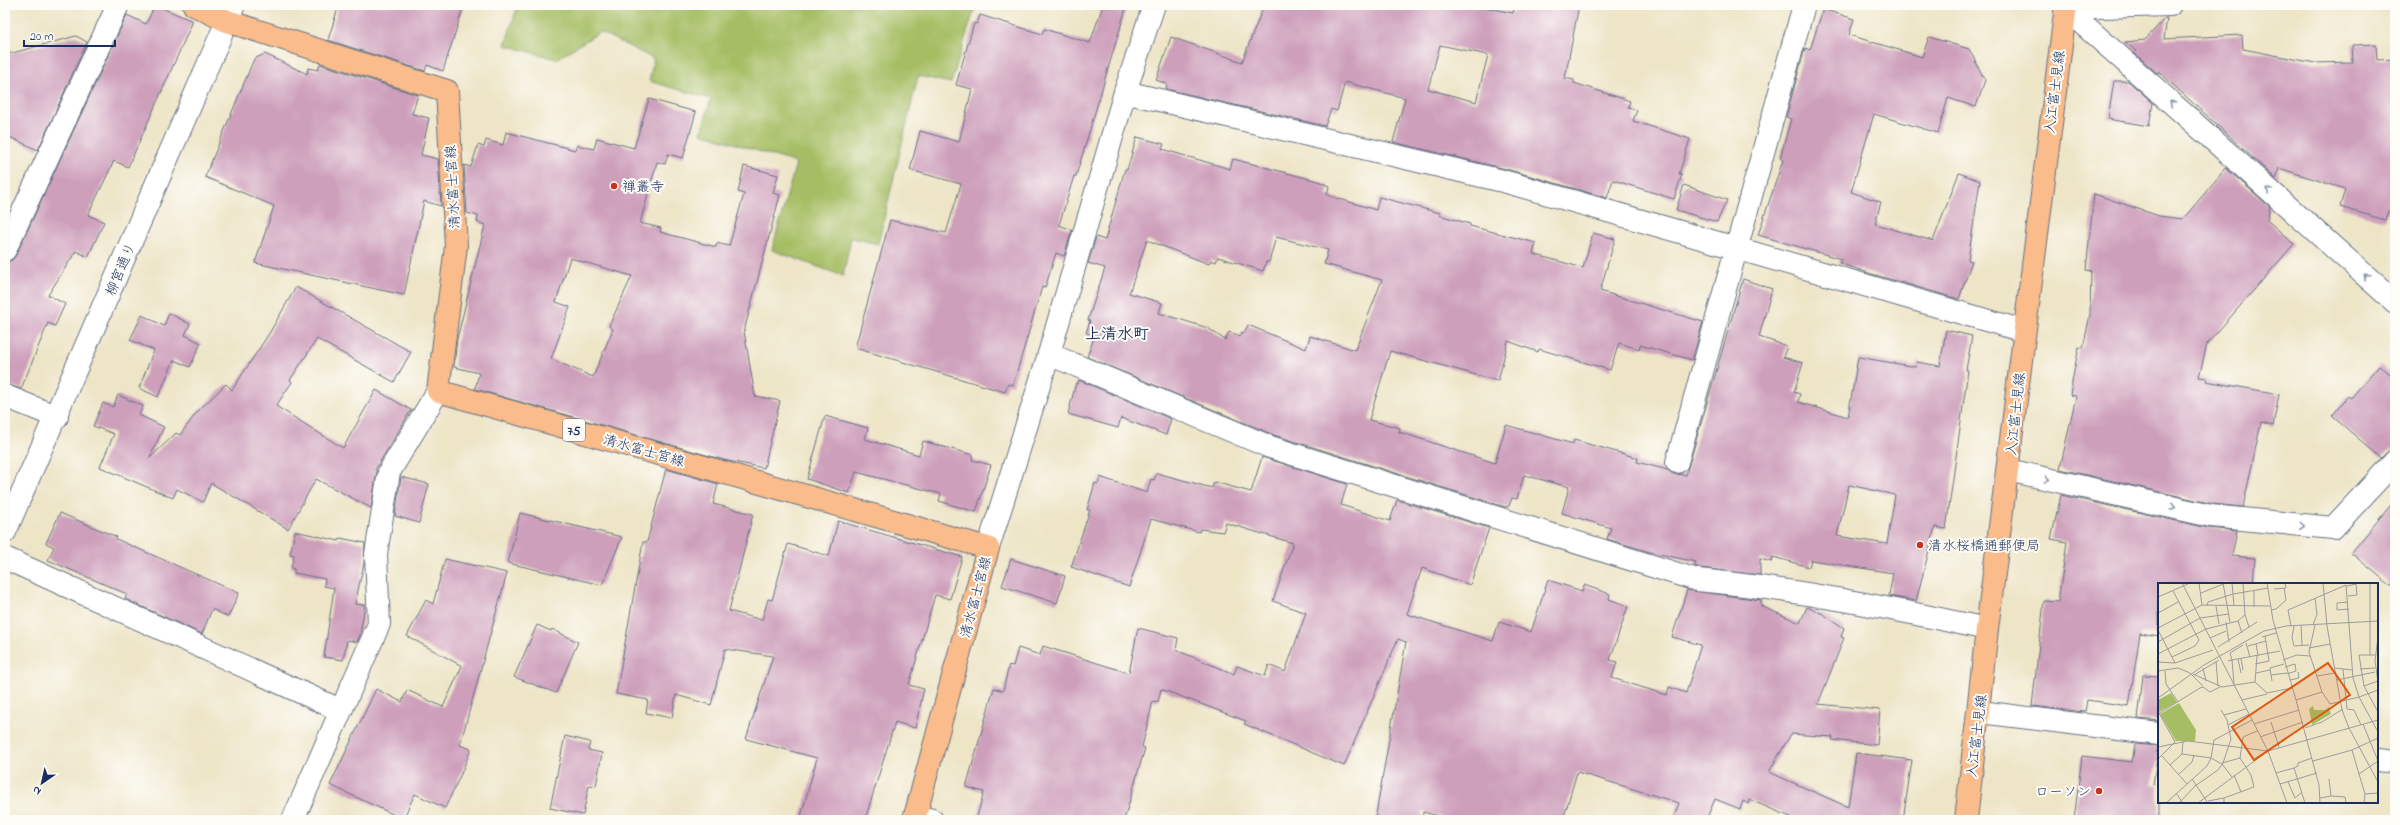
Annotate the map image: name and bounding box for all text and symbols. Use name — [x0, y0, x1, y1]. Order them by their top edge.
scale bar — [24, 22, 115, 48]
text: 20 m — [30, 28, 53, 46]
street label: 入江富士見線 — [2040, 49, 2071, 135]
one-way arrow — [2169, 100, 2177, 108]
street label: 清水富士宮線 — [441, 144, 466, 229]
place label: 禅叢寺 — [622, 177, 664, 198]
marker: 禅叢寺 — [609, 181, 619, 191]
one-way arrow — [2266, 187, 2274, 194]
street label: 柳宮通り — [101, 240, 142, 299]
one-way arrow — [2363, 273, 2371, 281]
district label: 上清水町 — [1085, 323, 1149, 347]
street label: 入江富士見線 — [2002, 371, 2031, 457]
road number: 75 — [563, 419, 585, 441]
street label: 清水富士宮線 — [600, 430, 687, 473]
one-way arrow — [2043, 474, 2050, 482]
one-way arrow — [2170, 503, 2177, 511]
one-way arrow — [2299, 521, 2305, 530]
place label: 清水桜橋通郵便局 — [1928, 536, 2040, 557]
marker: 清水桜橋通郵便局 — [1915, 540, 1925, 550]
street label: 清水富士宮線 — [955, 554, 997, 641]
inset map — [2158, 583, 2378, 803]
street label: 入江富士見線 — [1962, 693, 1993, 779]
north arrow — [22, 763, 62, 803]
text: N — [29, 782, 45, 799]
place label: ローソン — [2035, 782, 2091, 803]
marker: ローソン — [2094, 786, 2104, 796]

